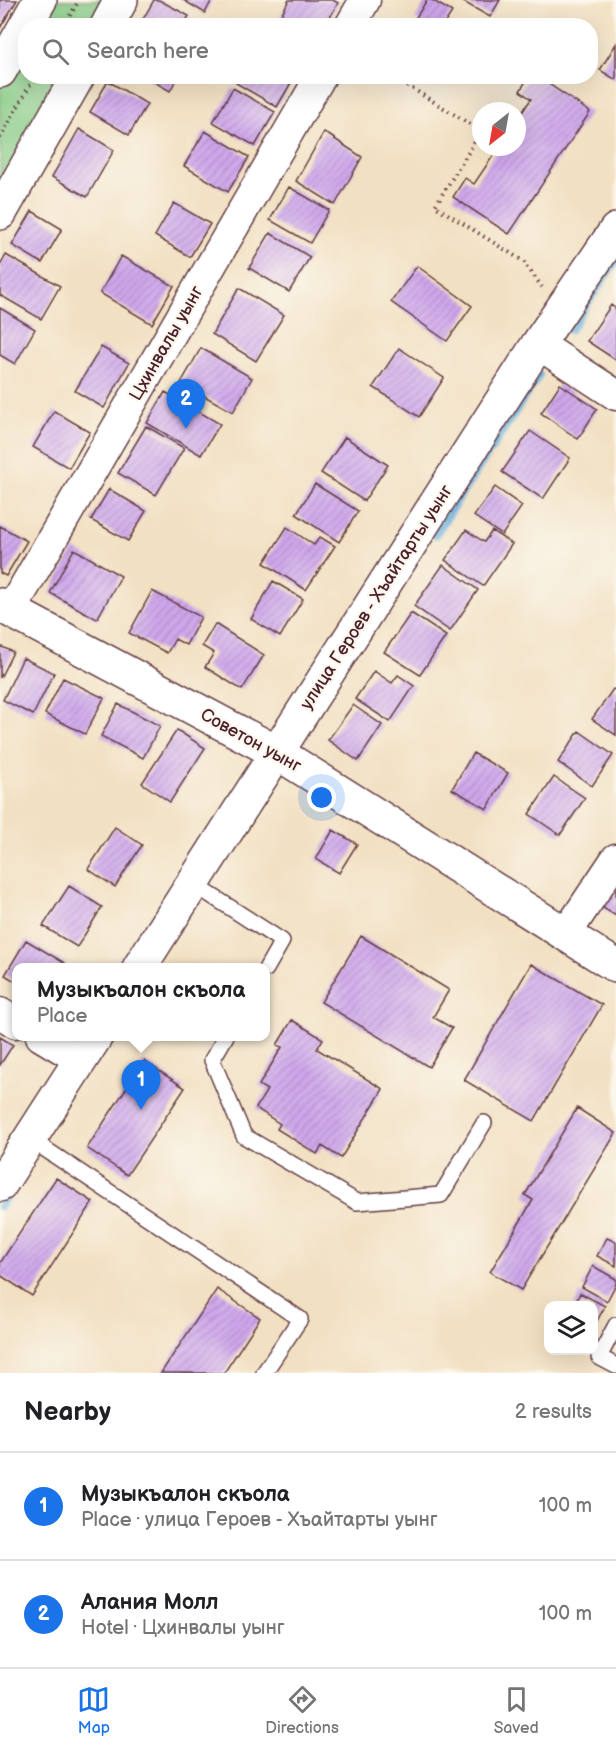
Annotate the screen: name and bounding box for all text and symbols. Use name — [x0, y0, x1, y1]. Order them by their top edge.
search box — [18, 18, 598, 84]
icon: search — [39, 35, 72, 68]
text: Search here — [87, 38, 209, 65]
north arrow — [472, 102, 526, 156]
street label: Цхинвалы уынг — [125, 282, 208, 404]
pin: 2 — [166, 380, 206, 429]
street label: улица Героев - Хъайтарты уынг — [296, 481, 457, 713]
street label: Советон уынг — [197, 704, 305, 777]
your location — [307, 783, 336, 812]
popup — [12, 963, 270, 1041]
text: Музыкъалон скъола — [37, 977, 245, 1004]
text: Place — [37, 1004, 87, 1028]
pin: 1 — [122, 1060, 160, 1110]
map controls — [544, 1301, 598, 1355]
button: layers — [544, 1301, 598, 1355]
text: Nearby — [24, 1397, 111, 1428]
text: 2 results — [515, 1400, 592, 1424]
text: Музыкъалон скъола — [81, 1481, 290, 1508]
text: 1 — [39, 1494, 48, 1518]
text: 100 m — [539, 1494, 592, 1518]
text: Place · улица Героев - Хъайтарты уынг — [81, 1508, 438, 1532]
text: Алания Молл — [81, 1589, 219, 1616]
text: 2 — [38, 1602, 49, 1626]
text: 100 m — [539, 1602, 592, 1626]
text: Hotel · Цхинвалы уынг — [81, 1616, 285, 1640]
tab: Map — [77, 1683, 110, 1738]
tab: Directions — [265, 1683, 339, 1738]
tab: Saved — [494, 1683, 539, 1738]

